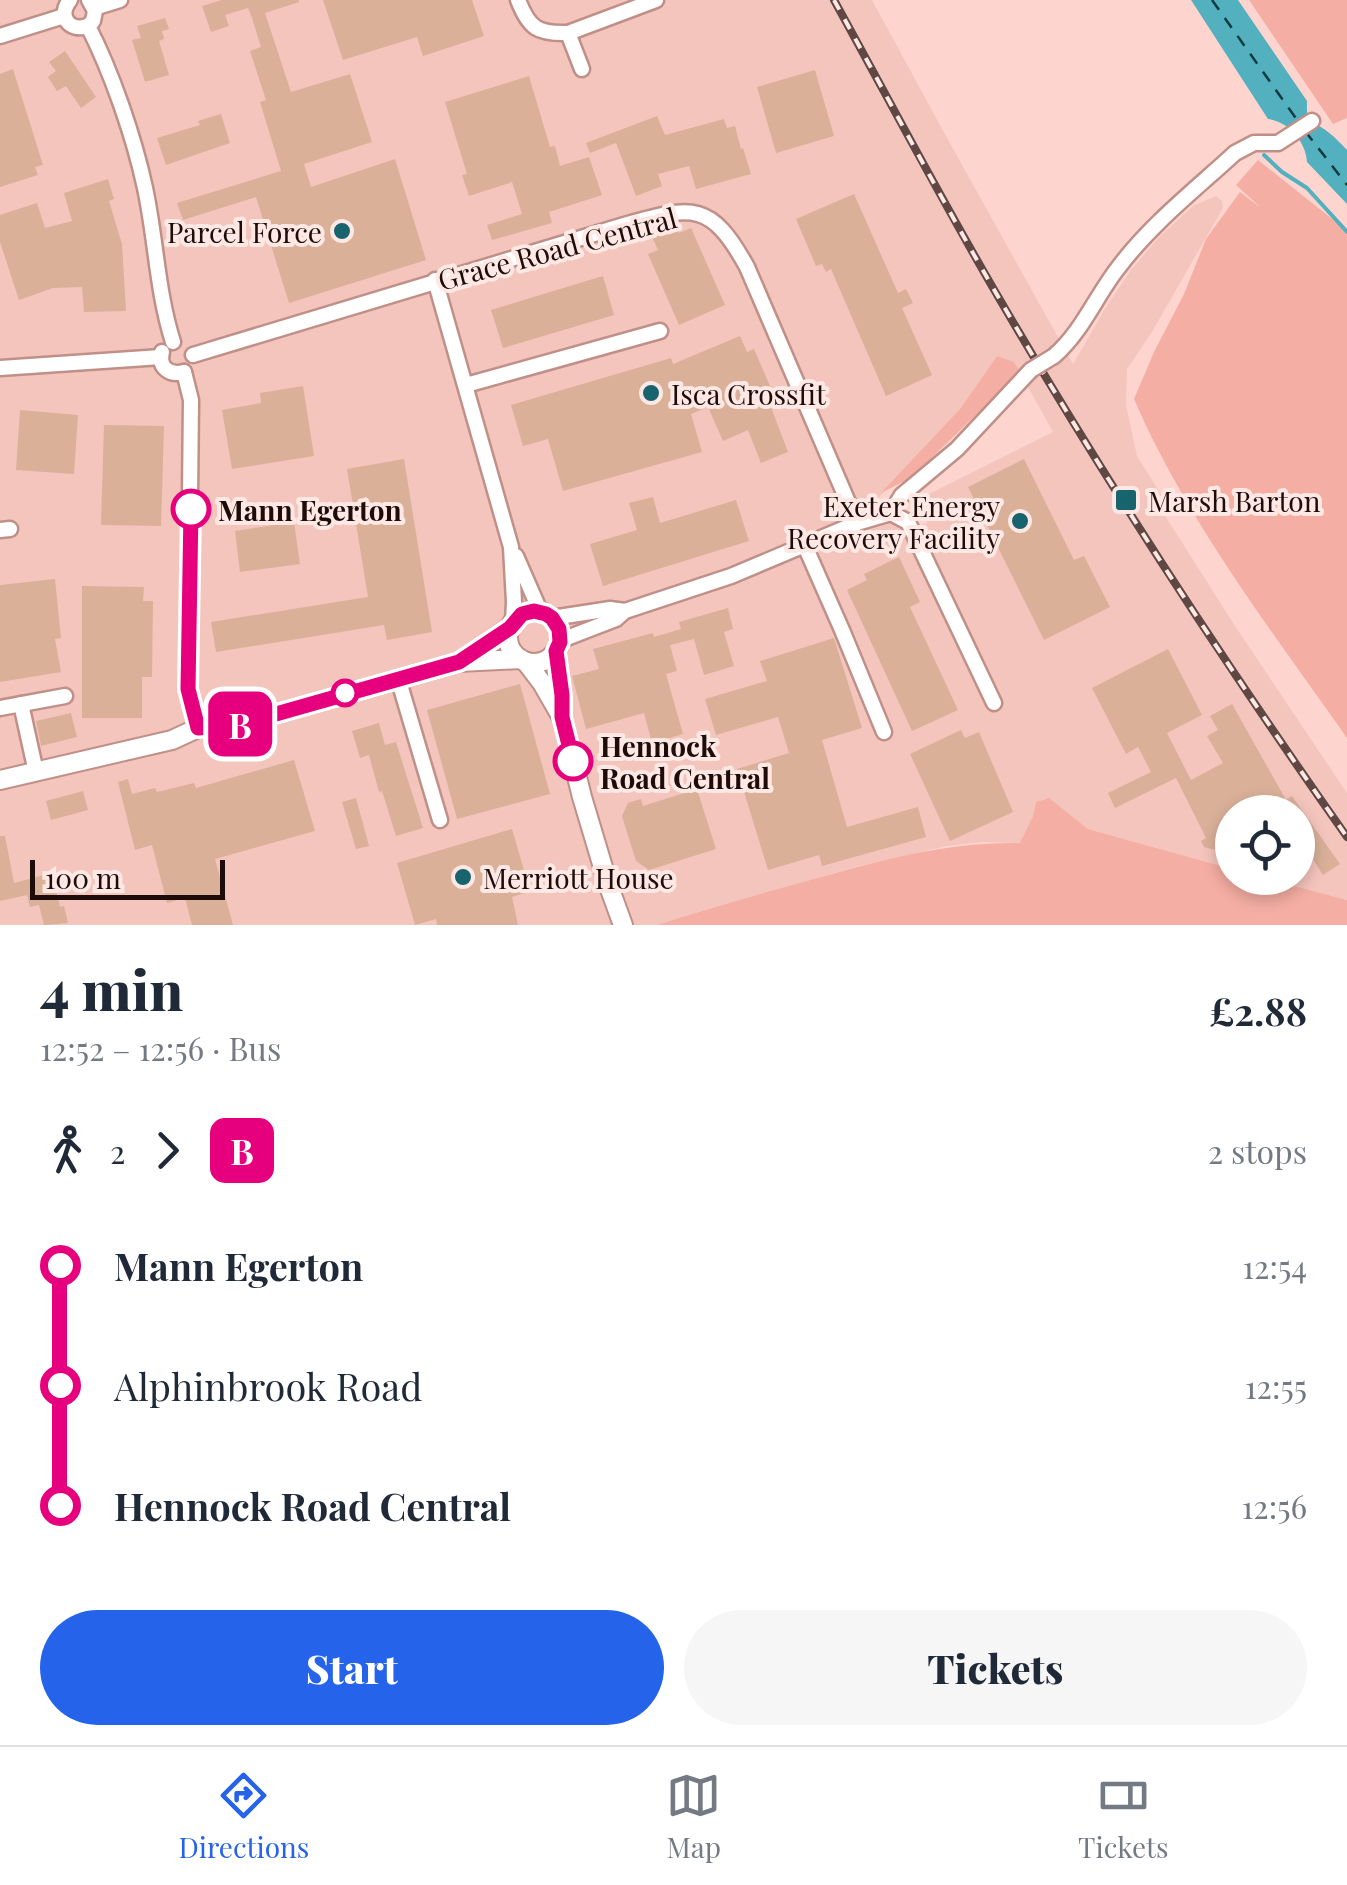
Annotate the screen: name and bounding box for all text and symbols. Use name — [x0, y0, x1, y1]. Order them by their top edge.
street label: Grace Road Central — [433, 198, 681, 298]
place label: Parcel Force — [167, 213, 322, 250]
marker: Parcel Force — [331, 220, 353, 242]
place label: Isca Crossfit — [671, 375, 827, 412]
marker: Isca Crossfit — [640, 382, 662, 404]
place label: Marsh Barton — [1148, 482, 1321, 519]
place label: Exeter Energy Recovery Facility — [787, 487, 1000, 556]
marker: Marsh Barton — [1113, 487, 1139, 513]
marker: Mann Egerton — [172, 490, 210, 528]
place label: Mann Egerton — [218, 491, 402, 528]
marker: Exeter Energy Recovery Facility — [1009, 510, 1031, 532]
unlabelled marker — [332, 680, 358, 706]
line badge: B — [208, 692, 272, 756]
text: B — [228, 701, 252, 748]
place label: Hennock Road Central — [600, 727, 770, 796]
marker: Hennock Road Central — [554, 742, 592, 780]
map controls — [1215, 795, 1315, 895]
button: locate — [1215, 795, 1315, 895]
scale bar — [30, 855, 225, 900]
text: 100 m — [45, 859, 121, 896]
place label: Merriott House — [483, 859, 674, 896]
marker: Merriott House — [452, 866, 474, 888]
text: 4 min — [40, 951, 183, 1025]
text: £2.88 — [1209, 985, 1307, 1036]
text: 12:52 – 12:56 · Bus — [40, 1026, 281, 1069]
icon: walk — [40, 1123, 95, 1178]
icon: forward — [140, 1123, 195, 1178]
text: B — [230, 1127, 254, 1174]
text: 2 — [110, 1129, 125, 1172]
text: 2 stops — [1208, 1129, 1307, 1172]
text: Mann Egerton — [114, 1240, 363, 1291]
text: 12:54 — [1242, 1244, 1307, 1287]
text: Alphinbrook Road — [114, 1360, 422, 1411]
text: 12:55 — [1245, 1364, 1307, 1407]
text: Hennock Road Central — [114, 1480, 511, 1531]
text: 12:56 — [1241, 1484, 1307, 1527]
button: Start — [40, 1610, 664, 1725]
button: Tickets — [684, 1610, 1307, 1725]
tab: Directions — [178, 1768, 309, 1865]
tab: Map — [666, 1768, 721, 1865]
tab: Tickets — [1078, 1768, 1169, 1865]

